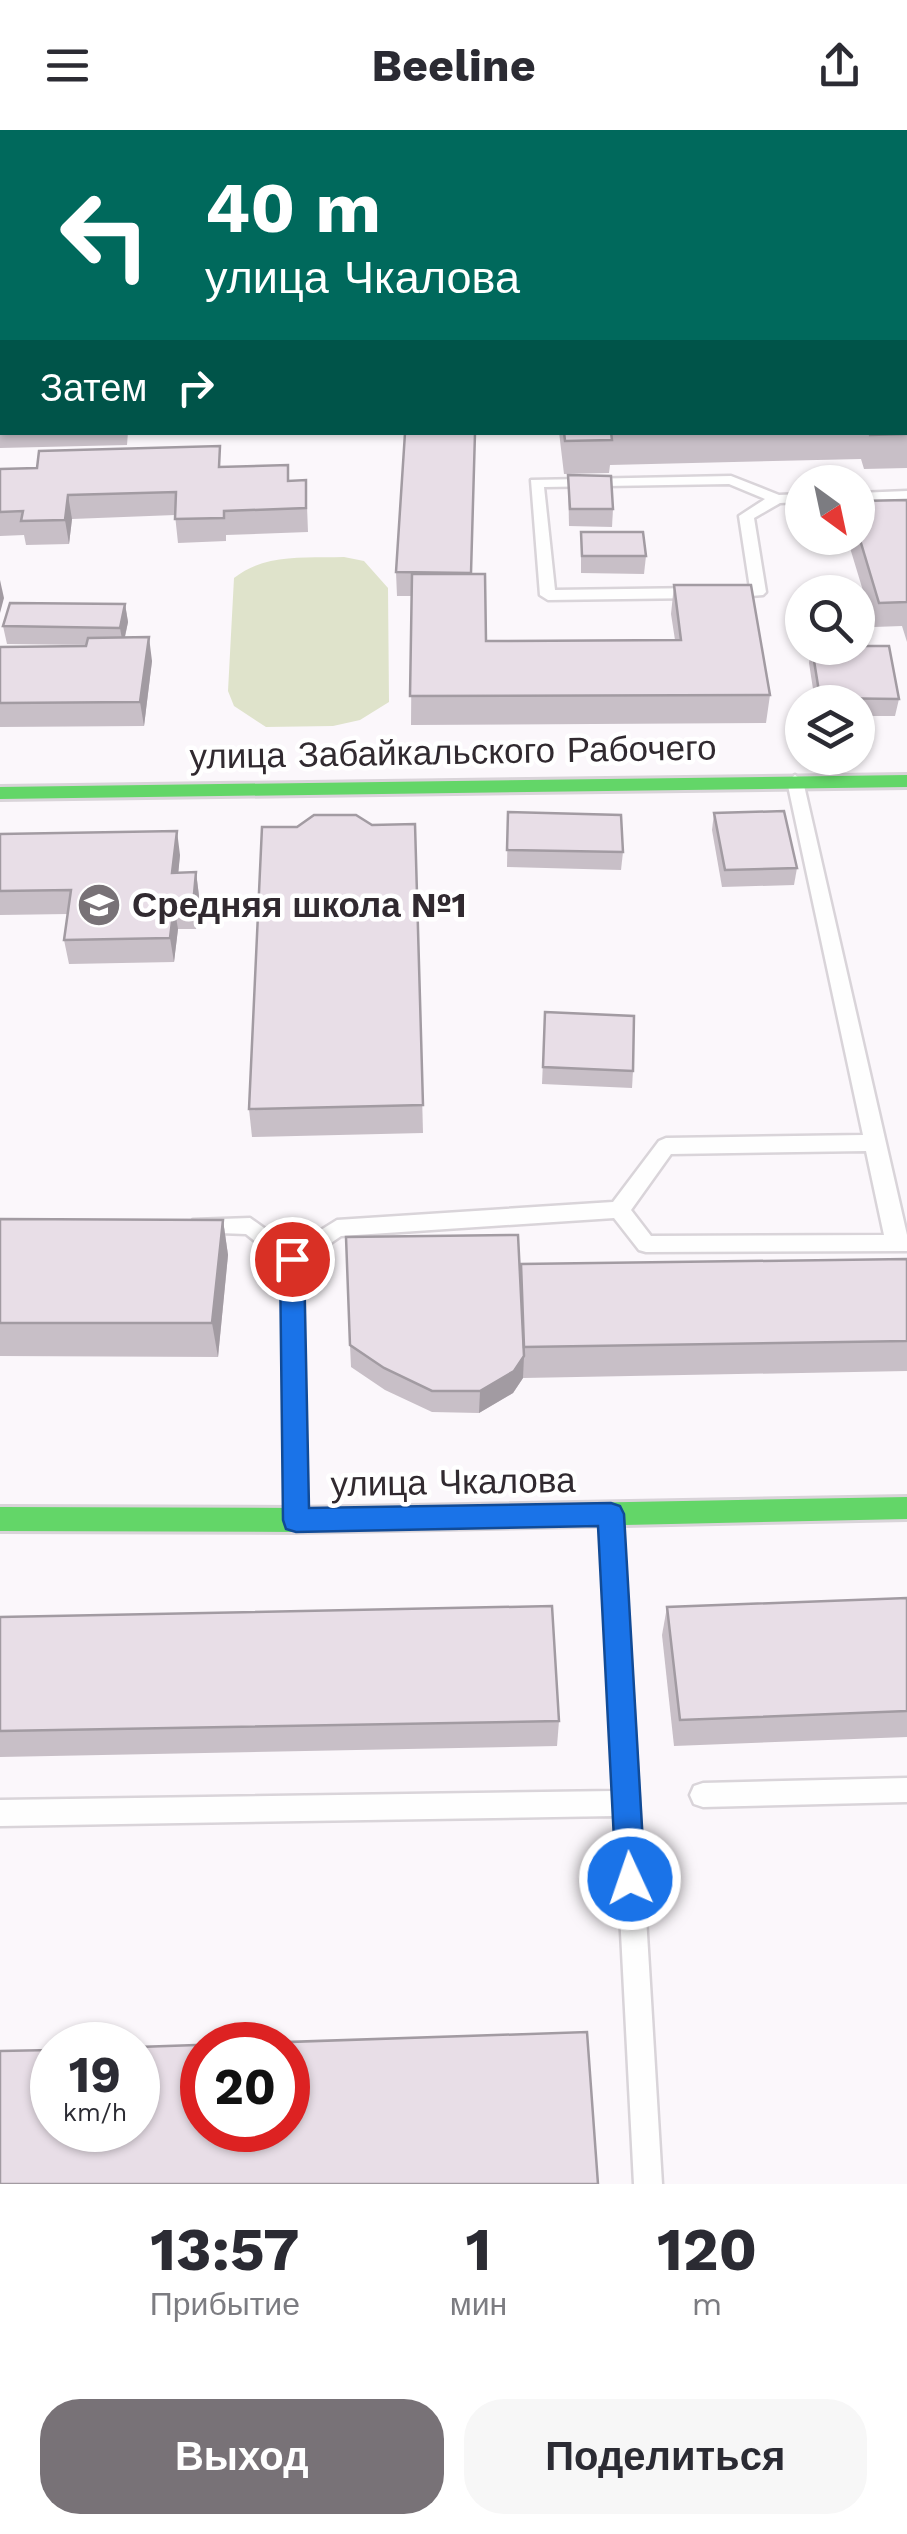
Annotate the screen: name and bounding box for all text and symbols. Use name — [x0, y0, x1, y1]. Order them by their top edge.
icon: menu — [40, 38, 95, 93]
icon: share — [812, 38, 867, 93]
text: Beeline — [371, 39, 536, 92]
text: 40 m — [205, 167, 381, 249]
icon: left — [40, 170, 170, 300]
text: улица Чкалова — [205, 251, 520, 304]
icon: right — [168, 360, 223, 415]
text: Затем — [40, 366, 148, 410]
north arrow — [785, 465, 875, 555]
map controls — [785, 465, 875, 775]
button: search — [785, 575, 875, 665]
button: layers — [785, 685, 875, 775]
street label: улица Забайкальского Рабочего — [189, 726, 717, 778]
school or university icon: Средняя школа №1 — [76, 882, 122, 928]
place label: Средняя школа №1 — [132, 884, 467, 926]
pin — [250, 1217, 335, 1302]
icon: arrive — [265, 1232, 320, 1287]
street label: улица Чкалова — [330, 1459, 576, 1505]
position arrow — [578, 1827, 682, 1931]
speed limit sign: 20 — [180, 2022, 310, 2152]
text: 19 — [69, 2045, 121, 2104]
text: km/h — [63, 2098, 127, 2127]
text: 13:57 — [150, 2214, 299, 2285]
text: 1 — [466, 2214, 491, 2285]
text: 120 — [657, 2214, 757, 2285]
text: Прибытие — [150, 2285, 300, 2323]
text: мин — [450, 2285, 507, 2323]
text: m — [692, 2285, 722, 2323]
button: Выход — [40, 2399, 444, 2514]
button: Поделиться — [464, 2399, 867, 2514]

